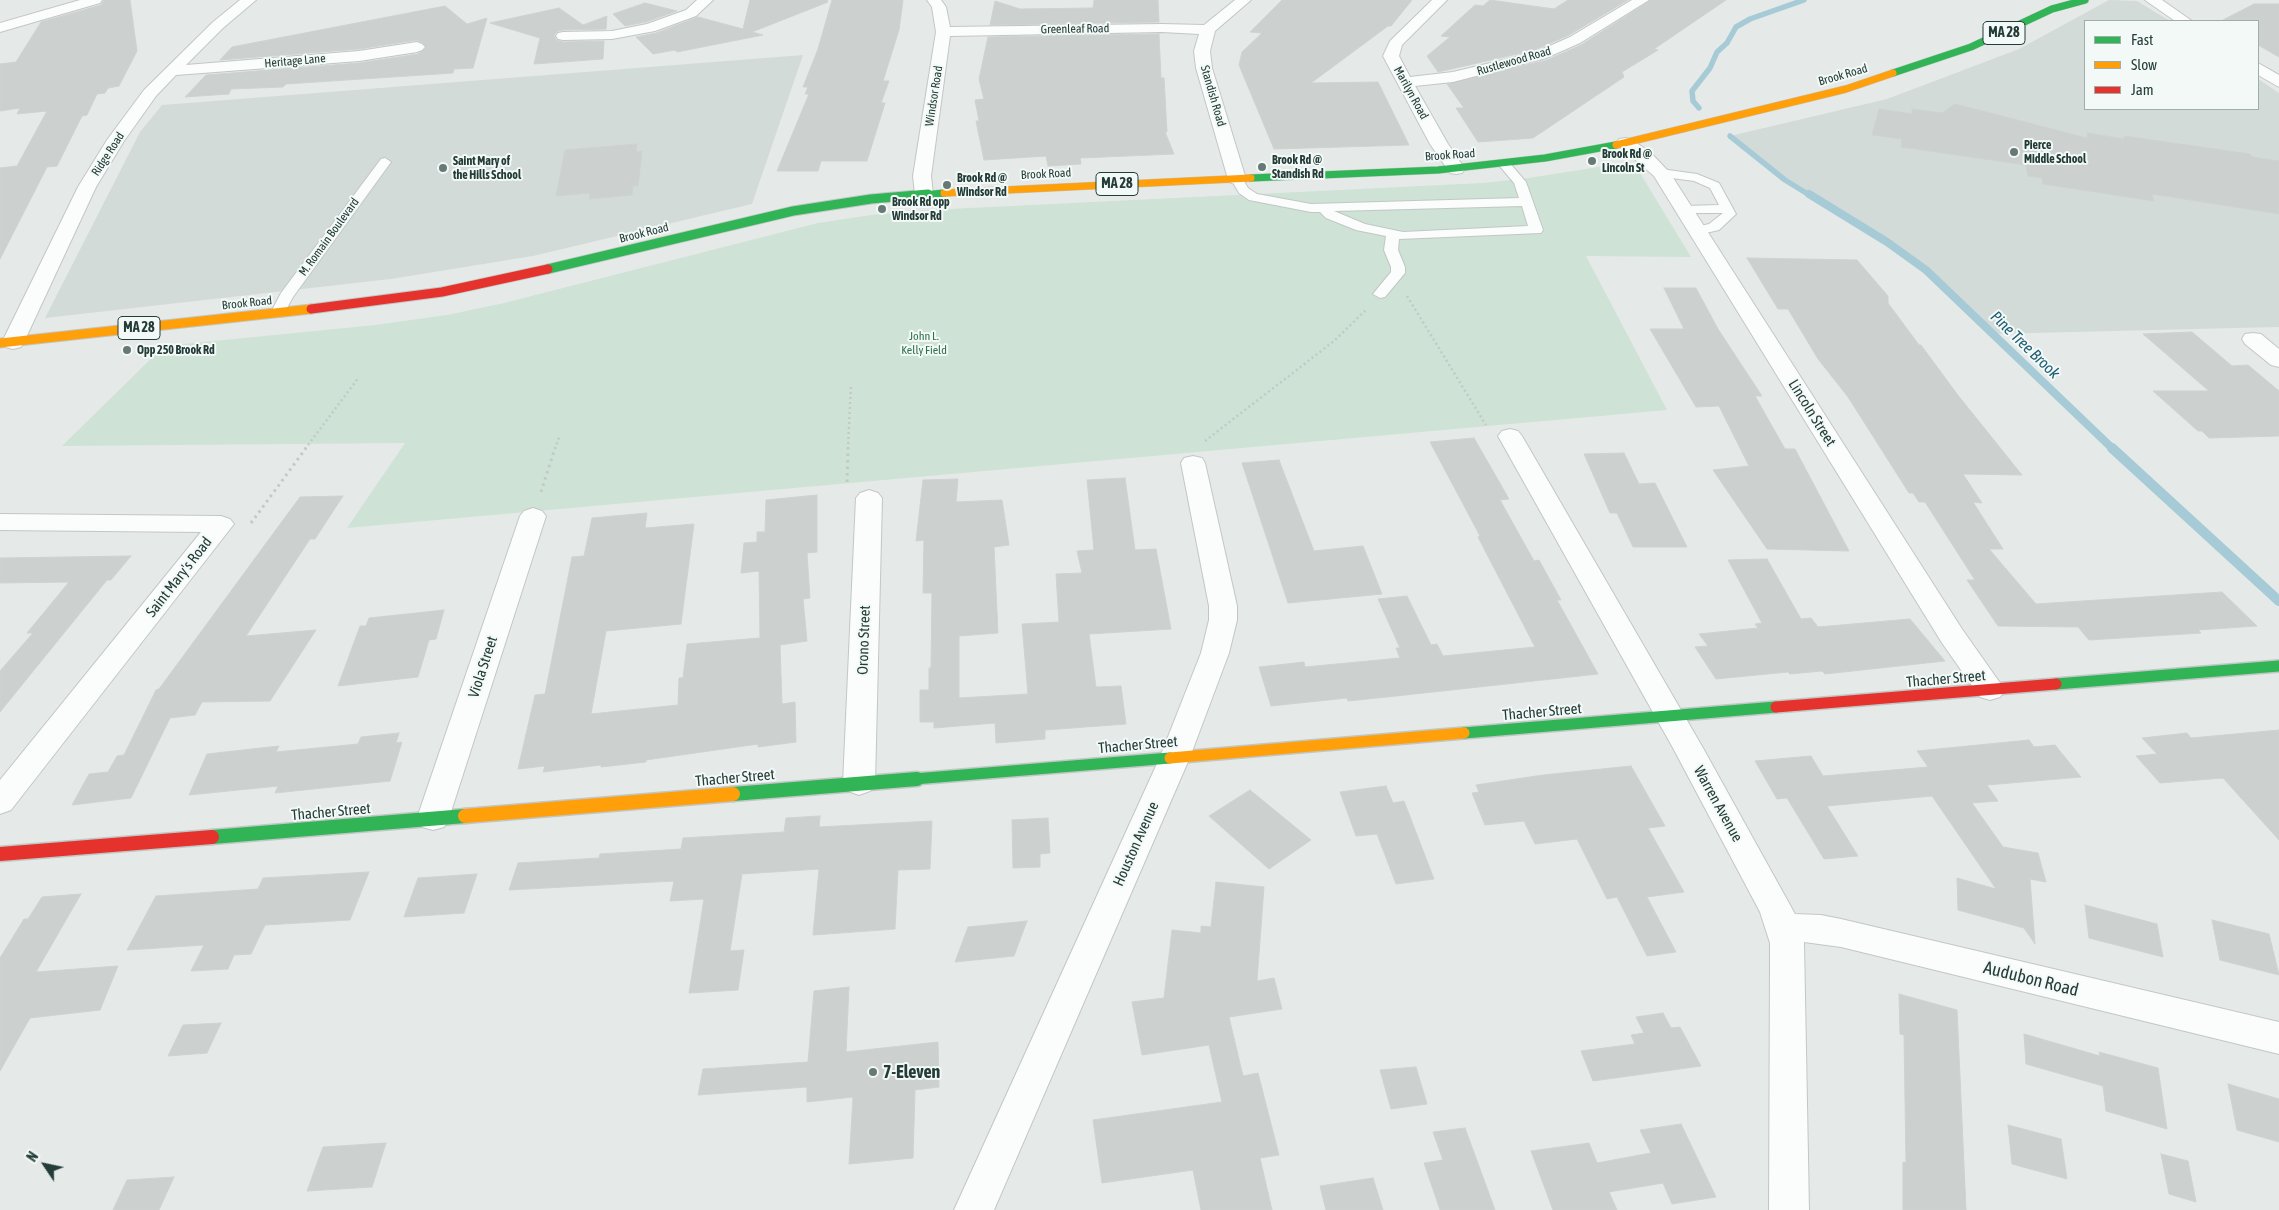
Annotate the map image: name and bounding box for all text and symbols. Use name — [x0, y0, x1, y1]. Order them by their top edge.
legend — [2084, 20, 2259, 110]
street label: Greenleaf Road — [1041, 21, 1109, 37]
road number: MA 28 — [1983, 22, 2025, 44]
text: Fast — [2131, 31, 2153, 48]
street label: Rustlewood Road — [1475, 44, 1553, 78]
street label: Heritage Lane — [264, 51, 326, 71]
text: Slow — [2131, 56, 2157, 73]
street label: Brook Road — [1817, 61, 1869, 89]
street label: Standish Road — [1197, 64, 1229, 128]
street label: Marilyn Road — [1391, 64, 1431, 122]
street label: Windsor Road — [922, 65, 946, 127]
text: Jam — [2131, 81, 2154, 98]
street label: Ridge Road — [89, 129, 127, 179]
place label: Pierce Middle School — [2024, 138, 2086, 166]
street label: Brook Road — [1424, 146, 1476, 164]
marker: Pierce Middle School — [2008, 146, 2020, 158]
place label: Brook Rd @ Lincoln St — [1602, 147, 1652, 175]
place label: Brook Rd @ Standish Rd — [1272, 153, 1324, 181]
place label: Saint Mary of the Hills School — [453, 154, 521, 182]
marker: Brook Rd @ Lincoln St — [1586, 155, 1598, 167]
marker: Brook Rd @ Standish Rd — [1256, 161, 1268, 173]
marker: Saint Mary of the Hills School — [437, 162, 449, 174]
street label: Brook Road — [1020, 165, 1072, 183]
place label: Brook Rd @ Windsor Rd — [957, 171, 1007, 199]
road number: MA 28 — [1096, 172, 1138, 195]
marker: Brook Rd @ Windsor Rd — [941, 179, 953, 191]
street label: M. Romain Boulevard — [296, 195, 362, 279]
place label: Brook Rd opp Windsor Rd — [892, 195, 950, 223]
marker: Brook Rd opp Windsor Rd — [876, 203, 888, 215]
street label: Brook Road — [618, 220, 670, 246]
street label: Brook Road — [221, 293, 273, 313]
water label: Pine Tree Brook — [1986, 307, 2064, 383]
road number: MA 28 — [118, 316, 160, 339]
park label: John L. Kelly Field — [901, 329, 947, 357]
place label: Opp 250 Brook Rd — [137, 343, 215, 357]
marker: Opp 250 Brook Rd — [121, 344, 133, 356]
street label: Lincoln Street — [1784, 376, 1840, 450]
street label: Saint Mary's Road — [142, 533, 216, 621]
street label: Orono Street — [854, 605, 874, 675]
street label: Viola Street — [465, 634, 501, 700]
street label: Thacher Street — [1906, 667, 1986, 691]
street label: Thacher Street — [1502, 700, 1582, 724]
street label: Thacher Street — [1098, 733, 1178, 757]
street label: Warren Avenue — [1690, 763, 1746, 845]
street label: Thacher Street — [695, 766, 775, 790]
street label: Houston Avenue — [1109, 799, 1163, 889]
street label: Thacher Street — [291, 800, 371, 824]
street label: Audubon Road — [1981, 957, 2081, 1001]
place label: 7-Eleven — [883, 1061, 940, 1083]
marker: 7-Eleven — [867, 1066, 879, 1078]
north arrow — [20, 1140, 70, 1190]
text: N — [24, 1149, 42, 1165]

